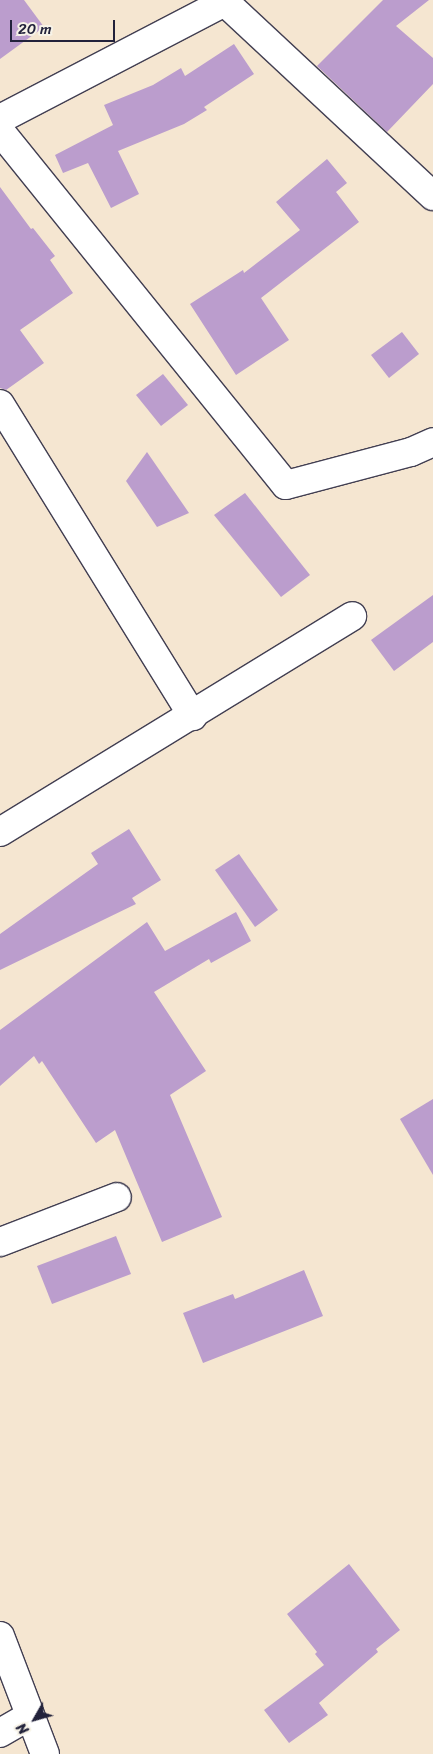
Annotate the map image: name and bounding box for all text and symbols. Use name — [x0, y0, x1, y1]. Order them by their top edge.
scale bar — [12, 10, 118, 42]
text: 20 m — [18, 16, 52, 42]
north arrow — [10, 1694, 60, 1744]
text: N — [10, 1717, 36, 1740]

